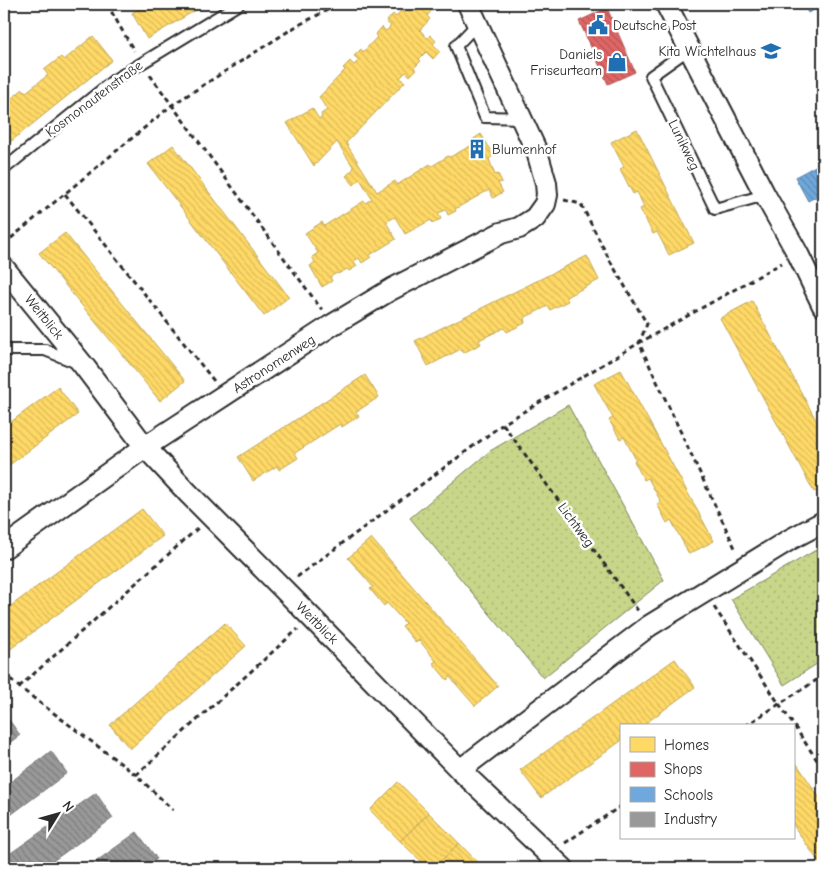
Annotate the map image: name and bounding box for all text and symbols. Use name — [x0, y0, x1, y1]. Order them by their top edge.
public building icon: Deutsche Post — [587, 14, 609, 36]
place label: Deutsche Post — [613, 17, 697, 34]
school or university icon: Kita Wichtelhaus — [760, 40, 782, 62]
place label: Kita Wichtelhaus — [659, 43, 756, 60]
place label: Daniels Friseurteam — [530, 46, 602, 79]
shop icon: Daniels Friseurteam — [606, 51, 628, 73]
street label: Kosmonautenstraße — [42, 57, 146, 141]
street label: Lunikweg — [664, 117, 704, 173]
building icon: Blumenhof — [466, 138, 488, 160]
place label: Blumenhof — [492, 141, 557, 158]
street label: Weitblick — [21, 291, 67, 343]
street label: Astronomenweg — [230, 331, 318, 397]
street label: Lichtweg — [554, 499, 598, 551]
street label: Weitblick — [292, 598, 342, 648]
legend — [620, 724, 794, 840]
text: Homes — [664, 736, 709, 754]
text: Shops — [664, 760, 702, 778]
text: Schools — [664, 786, 713, 804]
north arrow — [32, 790, 82, 840]
text: N — [58, 798, 78, 815]
text: Industry — [664, 810, 717, 828]

